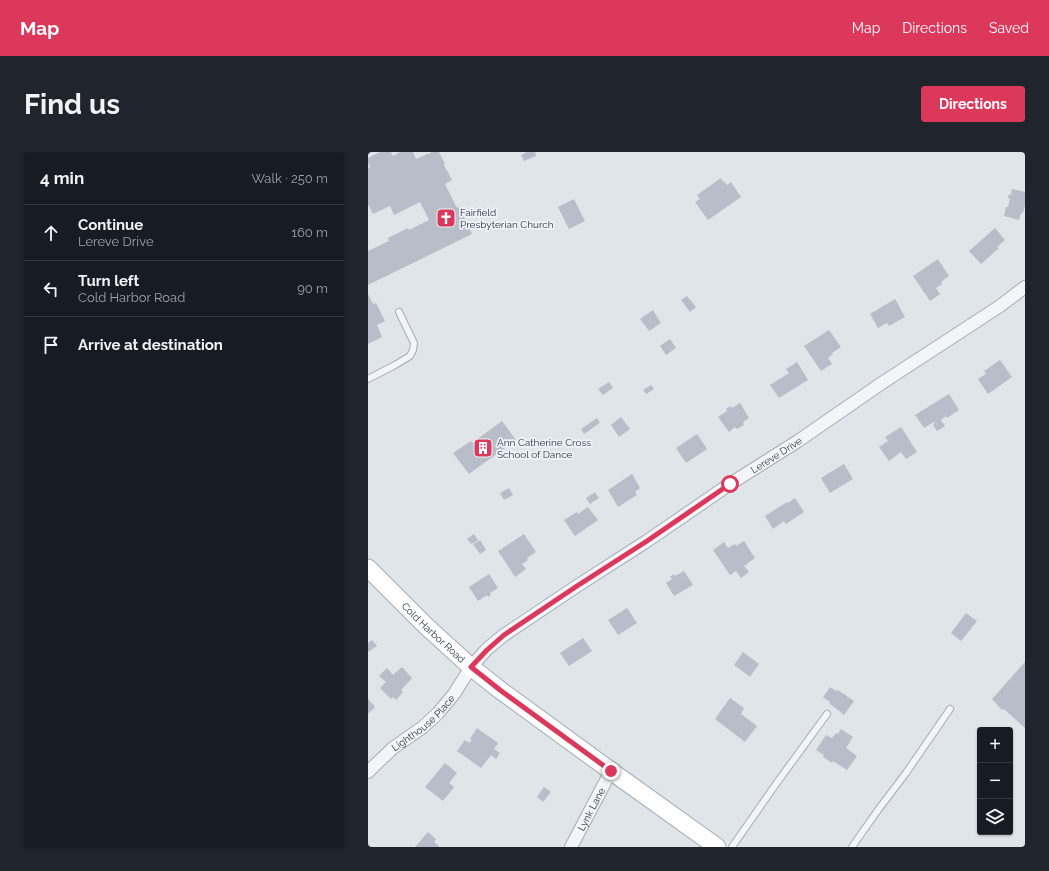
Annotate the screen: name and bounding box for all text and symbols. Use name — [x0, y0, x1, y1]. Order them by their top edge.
text: Map — [20, 17, 59, 39]
text: Map — [852, 20, 880, 36]
text: Directions — [902, 20, 967, 36]
text: Saved — [989, 20, 1029, 36]
button: Directions — [921, 86, 1025, 122]
text: Find us — [24, 88, 120, 121]
text: 4 min — [40, 168, 84, 188]
text: Walk · 250 m — [251, 171, 328, 186]
church icon: Fairfield Presbyterian Church — [435, 207, 457, 229]
place label: Fairfield Presbyterian Church — [460, 207, 554, 230]
text: Continue — [78, 216, 143, 234]
icon: ahead — [40, 222, 62, 244]
text: 160 m — [291, 225, 328, 240]
text: Lereve Drive — [78, 234, 154, 249]
text: Turn left — [78, 272, 139, 290]
icon: left — [40, 278, 62, 300]
text: 90 m — [297, 281, 328, 296]
text: Cold Harbor Road — [78, 290, 185, 305]
icon: arrive — [40, 334, 62, 356]
text: Arrive at destination — [78, 336, 223, 354]
street label: Lereve Drive — [749, 435, 804, 475]
building icon: Ann Catherine Cross School of Dance — [472, 437, 494, 459]
place label: Ann Catherine Cross School of Dance — [497, 437, 591, 460]
route start — [721, 475, 739, 493]
street label: Cold Harbor Road — [400, 600, 467, 665]
street label: Lighthouse Place — [390, 693, 457, 753]
map controls — [977, 727, 1013, 835]
button: + — [977, 727, 1013, 763]
route end — [602, 762, 620, 780]
button: − — [977, 763, 1013, 799]
street label: Lynk Lane — [576, 786, 607, 833]
button: layers — [977, 799, 1013, 835]

